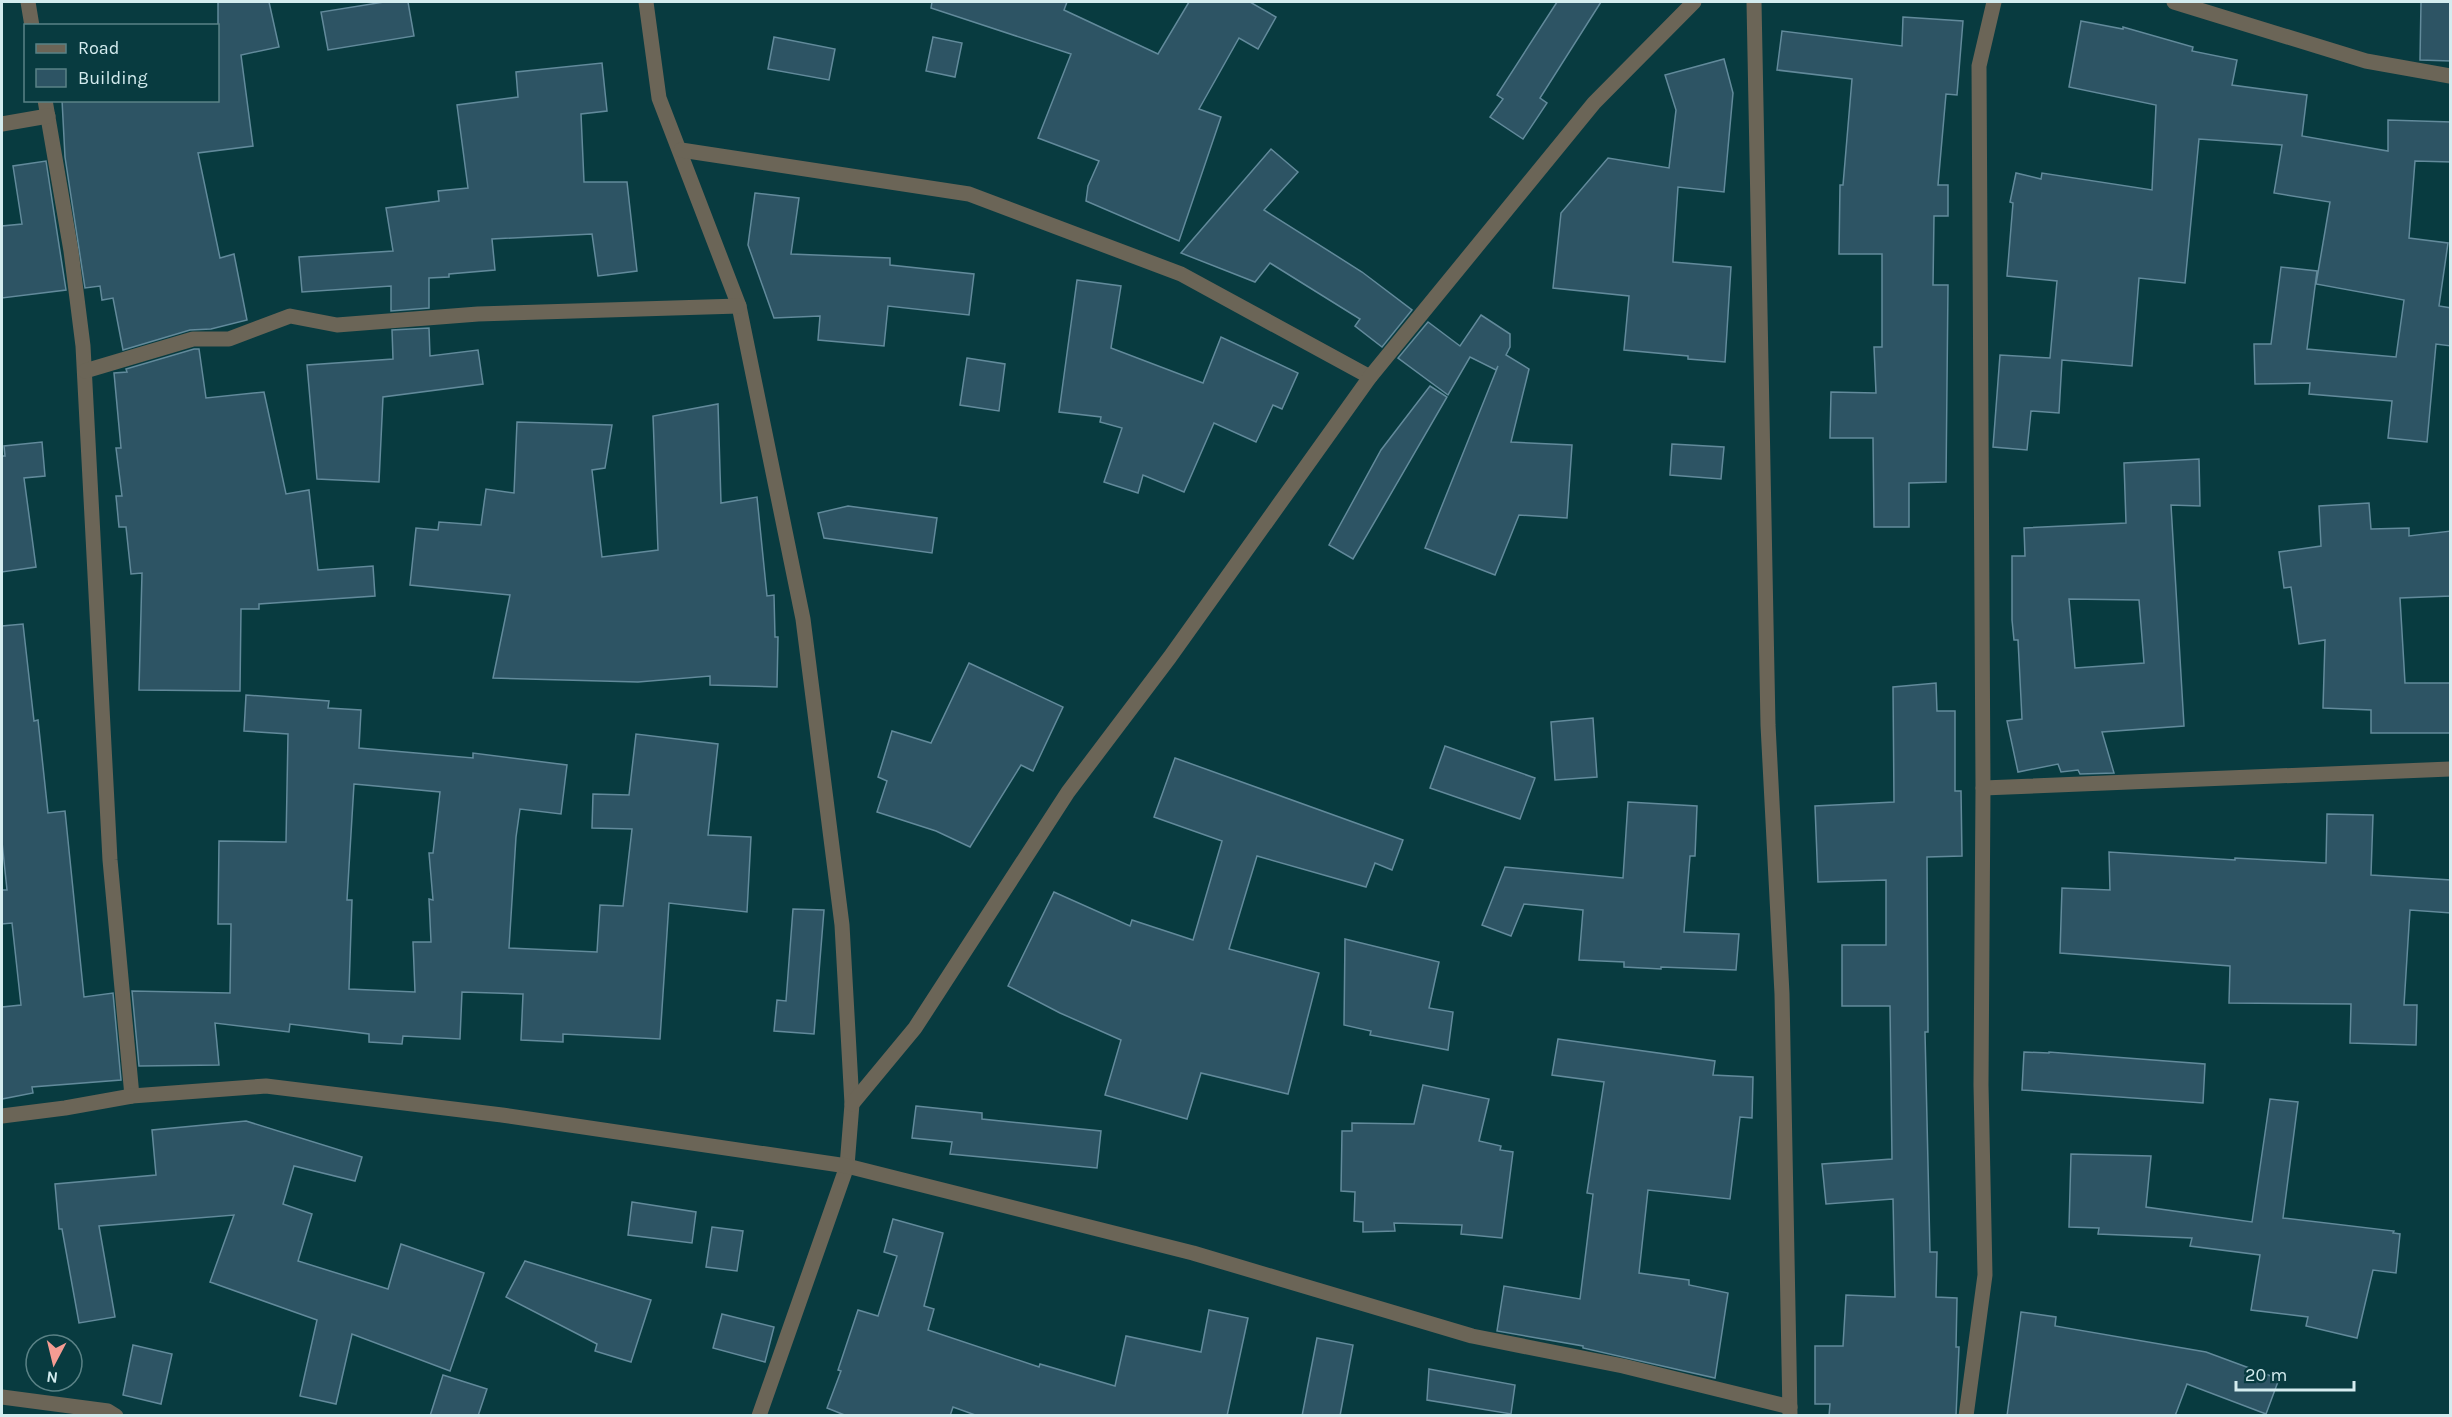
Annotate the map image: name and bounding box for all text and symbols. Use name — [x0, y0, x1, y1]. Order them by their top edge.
legend — [24, 24, 219, 102]
text: Road — [78, 37, 119, 59]
text: Building — [78, 67, 148, 89]
north arrow — [24, 1333, 84, 1393]
scale bar — [2236, 1354, 2354, 1392]
text: 20 m — [2245, 1364, 2287, 1386]
text: N — [45, 1367, 59, 1388]

